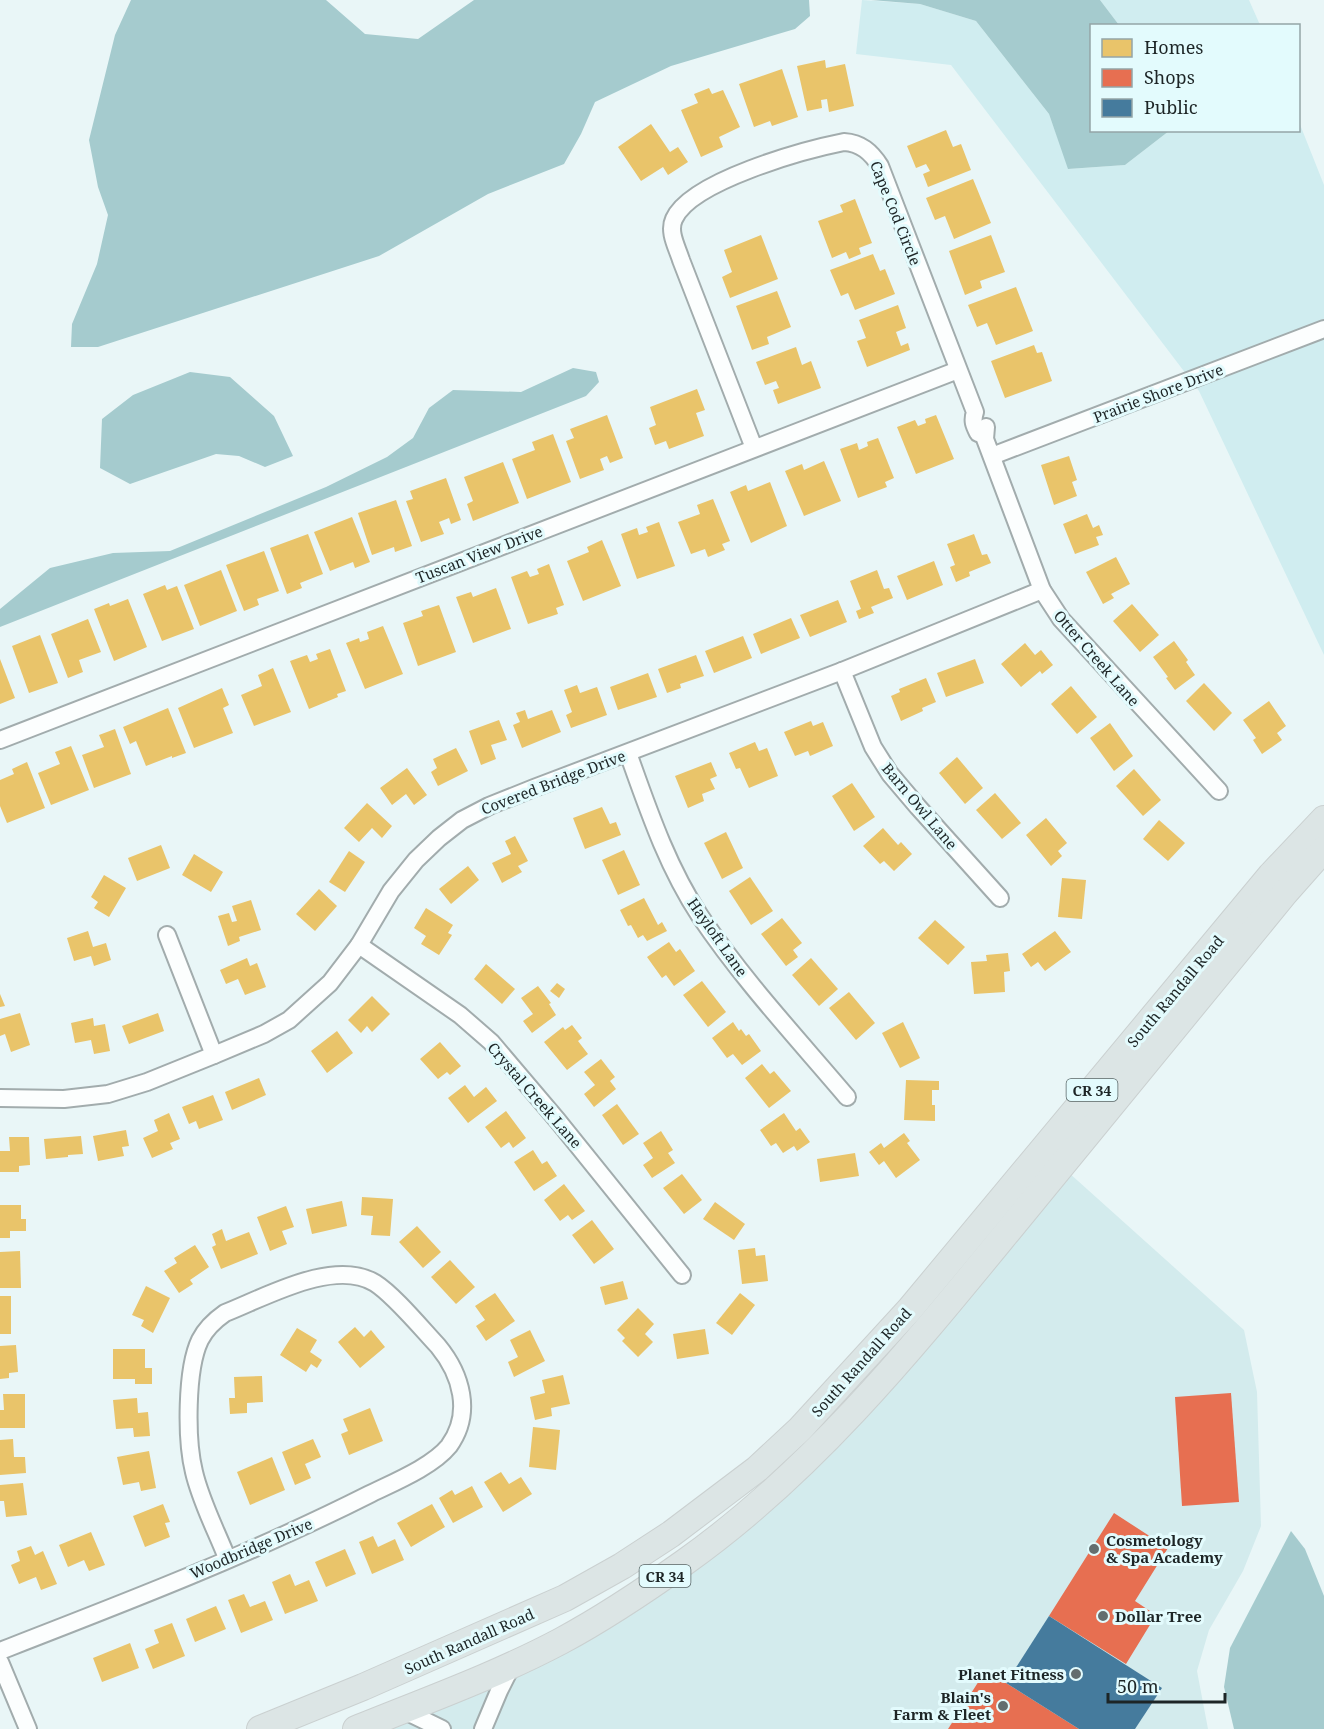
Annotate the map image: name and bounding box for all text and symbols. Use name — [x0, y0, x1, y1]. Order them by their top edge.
legend — [1090, 24, 1300, 132]
text: Homes — [1144, 35, 1203, 59]
text: Shops — [1144, 65, 1195, 89]
text: Public — [1144, 95, 1198, 119]
street label: Cape Cod Circle — [866, 158, 926, 268]
street label: Prairie Shore Drive — [1090, 359, 1226, 427]
street label: Tuscan View Drive — [413, 521, 545, 587]
street label: Otter Creek Lane — [1050, 606, 1144, 710]
street label: Covered Bridge Drive — [478, 745, 628, 819]
street label: Barn Owl Lane — [878, 759, 962, 853]
street label: Hayloft Lane — [683, 894, 753, 980]
street label: South Randall Road — [1122, 931, 1228, 1051]
street label: Crystal Creek Lane — [483, 1038, 587, 1152]
road number: CR 34 — [1066, 1079, 1118, 1101]
street label: South Randall Road — [807, 1303, 915, 1421]
street label: Woodbridge Drive — [187, 1513, 315, 1583]
place label: Cosmetology & Spa Academy — [1106, 1530, 1223, 1567]
marker: Cosmetology & Spa Academy — [1087, 1542, 1101, 1556]
road number: CR 34 — [640, 1565, 690, 1587]
street label: South Randall Road — [401, 1603, 537, 1679]
place label: Dollar Tree — [1115, 1606, 1202, 1626]
marker: Dollar Tree — [1096, 1609, 1110, 1623]
place label: Planet Fitness — [958, 1664, 1064, 1684]
scale bar — [1108, 1666, 1225, 1704]
marker: Planet Fitness — [1069, 1667, 1083, 1681]
text: 50 m — [1117, 1674, 1159, 1698]
place label: Blain's Farm & Fleet — [893, 1687, 991, 1724]
marker: Blain's Farm & Fleet — [996, 1699, 1010, 1713]

